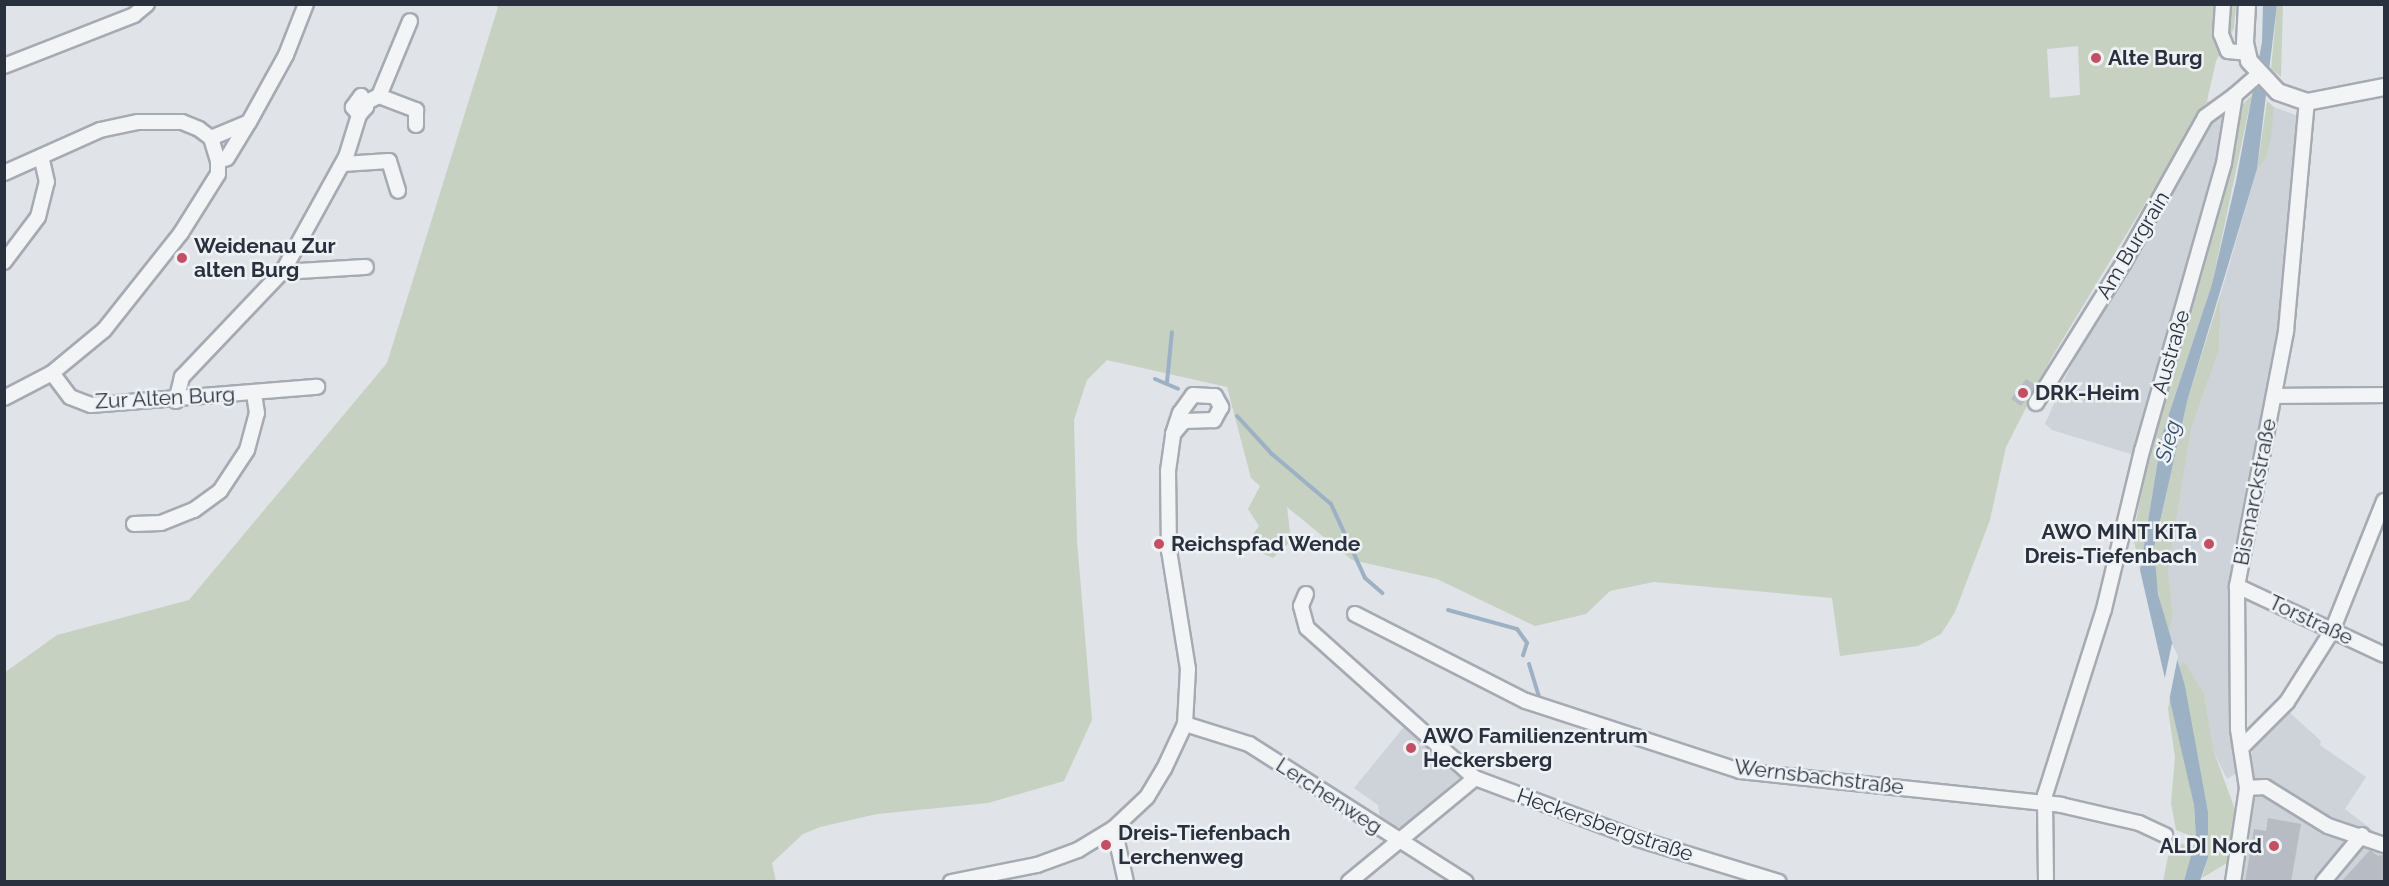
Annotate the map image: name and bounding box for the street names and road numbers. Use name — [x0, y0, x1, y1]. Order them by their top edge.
street label: Am Burgrain — [2091, 187, 2175, 303]
street label: Austraße — [2147, 307, 2195, 397]
street label: Zur Alten Burg — [94, 382, 236, 414]
street label: Bismarckstraße — [2228, 416, 2282, 568]
street label: Torstraße — [2265, 590, 2357, 650]
street label: Lerchenweg — [1271, 752, 1387, 840]
street label: Wernsbachstraße — [1733, 754, 1905, 800]
street label: Heckersbergstraße — [1514, 783, 1696, 867]

